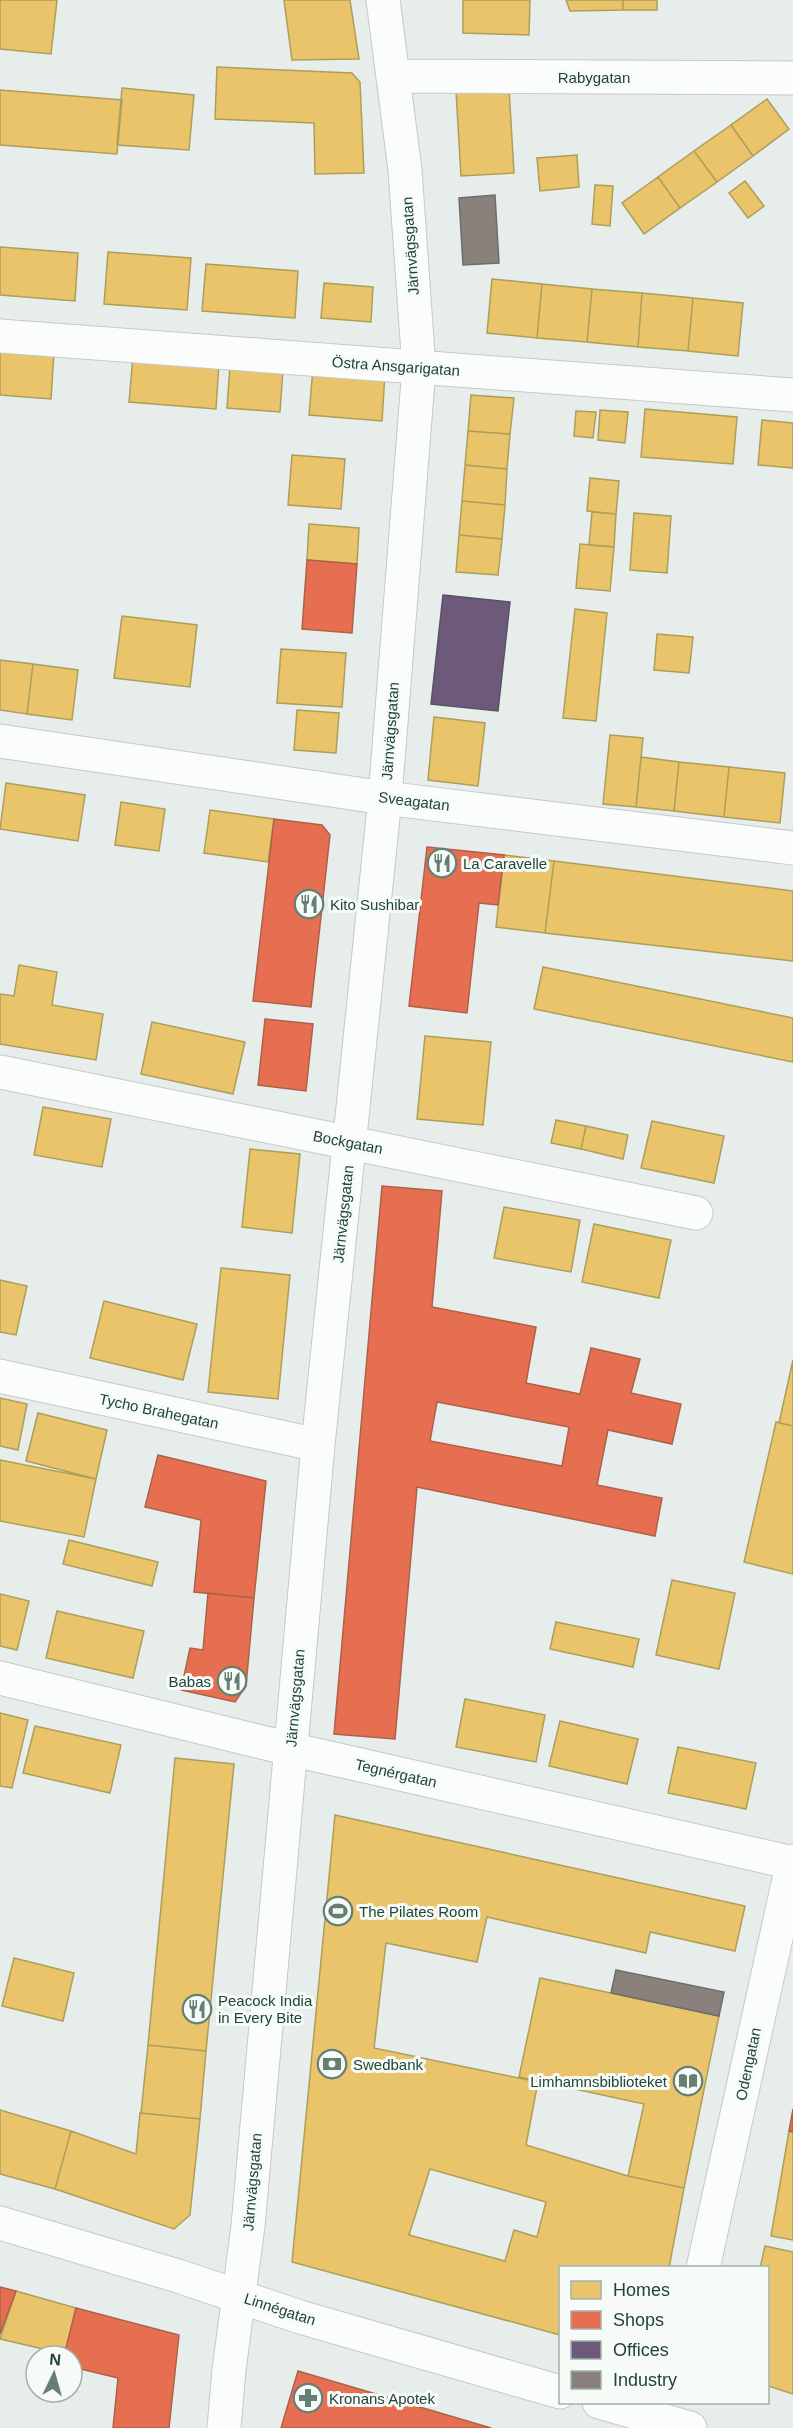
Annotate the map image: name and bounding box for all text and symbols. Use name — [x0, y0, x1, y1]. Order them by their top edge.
street label: Rabygatan — [558, 69, 630, 86]
street label: Järnvägsgatan — [398, 196, 422, 296]
street label: Östra Ansgarigatan — [331, 353, 461, 379]
street label: Järnvägsgatan — [378, 681, 402, 781]
street label: Sveagatan — [377, 788, 451, 814]
restaurant icon: La Caravelle — [426, 847, 458, 879]
place label: La Caravelle — [463, 855, 547, 872]
restaurant icon: Kito Sushibar — [293, 888, 325, 920]
place label: Kito Sushibar — [330, 896, 419, 913]
street label: Bockgatan — [312, 1127, 384, 1157]
street label: Järnvägsgatan — [329, 1164, 357, 1264]
street label: Tycho Brahegatan — [98, 1390, 220, 1432]
street label: Järnvägsgatan — [282, 1648, 308, 1748]
restaurant icon: Babas — [216, 1665, 248, 1697]
place label: Babas — [168, 1673, 211, 1690]
street label: Tegnérgatan — [353, 1755, 439, 1791]
sports icon: The Pilates Room — [322, 1895, 354, 1927]
place label: The Pilates Room — [359, 1903, 478, 1920]
place label: Peacock India in Every Bite — [218, 1992, 313, 2026]
restaurant icon: Peacock India in Every Bite — [181, 1993, 213, 2025]
street label: Odengatan — [732, 2026, 764, 2102]
bank icon: Swedbank — [316, 2048, 348, 2080]
place label: Swedbank — [353, 2056, 424, 2073]
library icon: Limhamnsbiblioteket — [672, 2065, 704, 2097]
place label: Limhamnsbiblioteket — [530, 2073, 668, 2090]
street label: Järnvägsgatan — [239, 2132, 265, 2232]
legend — [559, 2266, 769, 2404]
text: Homes — [613, 2280, 670, 2300]
street label: Linnégatan — [242, 2289, 318, 2329]
text: Shops — [613, 2310, 664, 2330]
text: Offices — [613, 2340, 669, 2360]
north arrow — [24, 2344, 84, 2404]
text: N — [49, 2351, 62, 2369]
text: Industry — [613, 2370, 677, 2390]
pharmacy icon: Kronans Apotek — [292, 2382, 324, 2414]
place label: Kronans Apotek — [329, 2390, 435, 2407]

